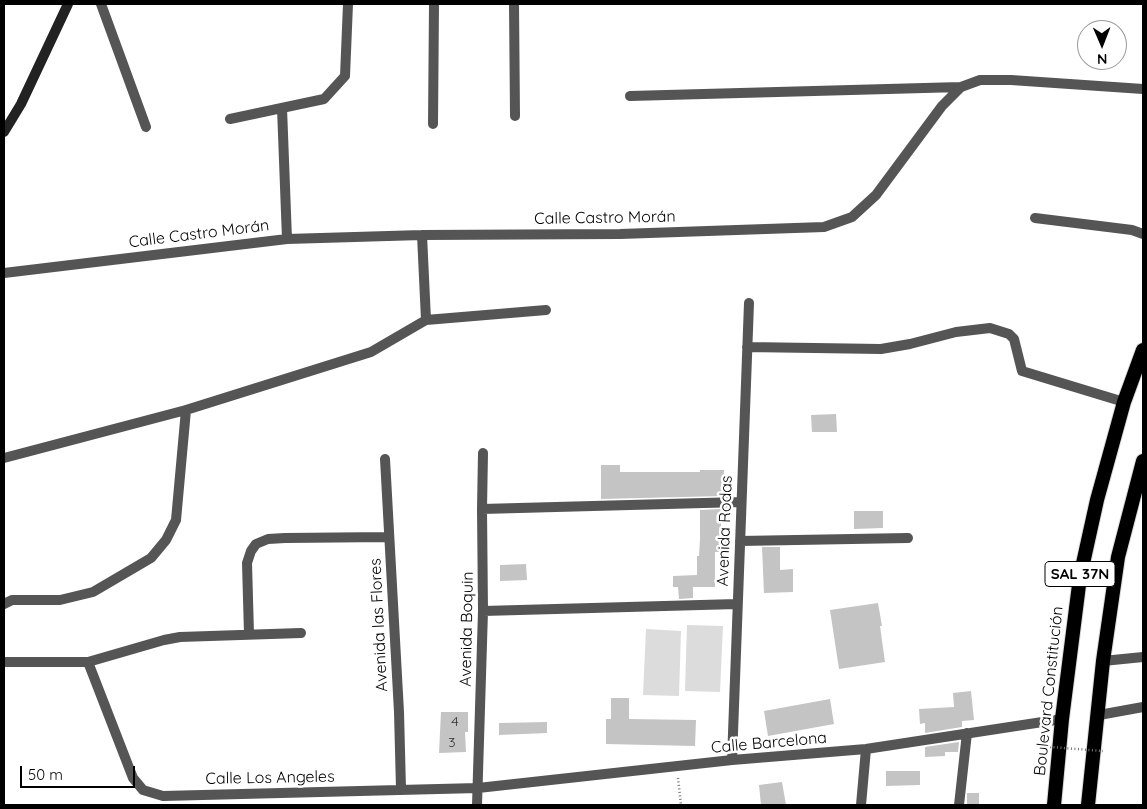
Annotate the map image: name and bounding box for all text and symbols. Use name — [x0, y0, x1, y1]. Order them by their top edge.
north arrow — [1077, 20, 1127, 70]
text: N — [1097, 50, 1108, 68]
street label: Calle Castro Morán — [534, 207, 676, 229]
street label: Calle Castro Morán — [128, 216, 270, 252]
street label: Avenida Rodas — [713, 475, 737, 587]
street label: Avenida las Flores — [366, 558, 392, 692]
road number: SAL 37N — [1045, 562, 1115, 586]
street label: Avenida Boquin — [456, 571, 478, 687]
street label: Boulevard Constitución — [1031, 605, 1067, 777]
house number: 4 — [451, 714, 459, 730]
street label: Calle Barcelona — [710, 728, 828, 758]
house number: 3 — [448, 735, 456, 751]
scale bar — [22, 756, 138, 788]
text: 50 m — [28, 765, 63, 784]
street label: Calle Los Angeles — [205, 767, 335, 789]

